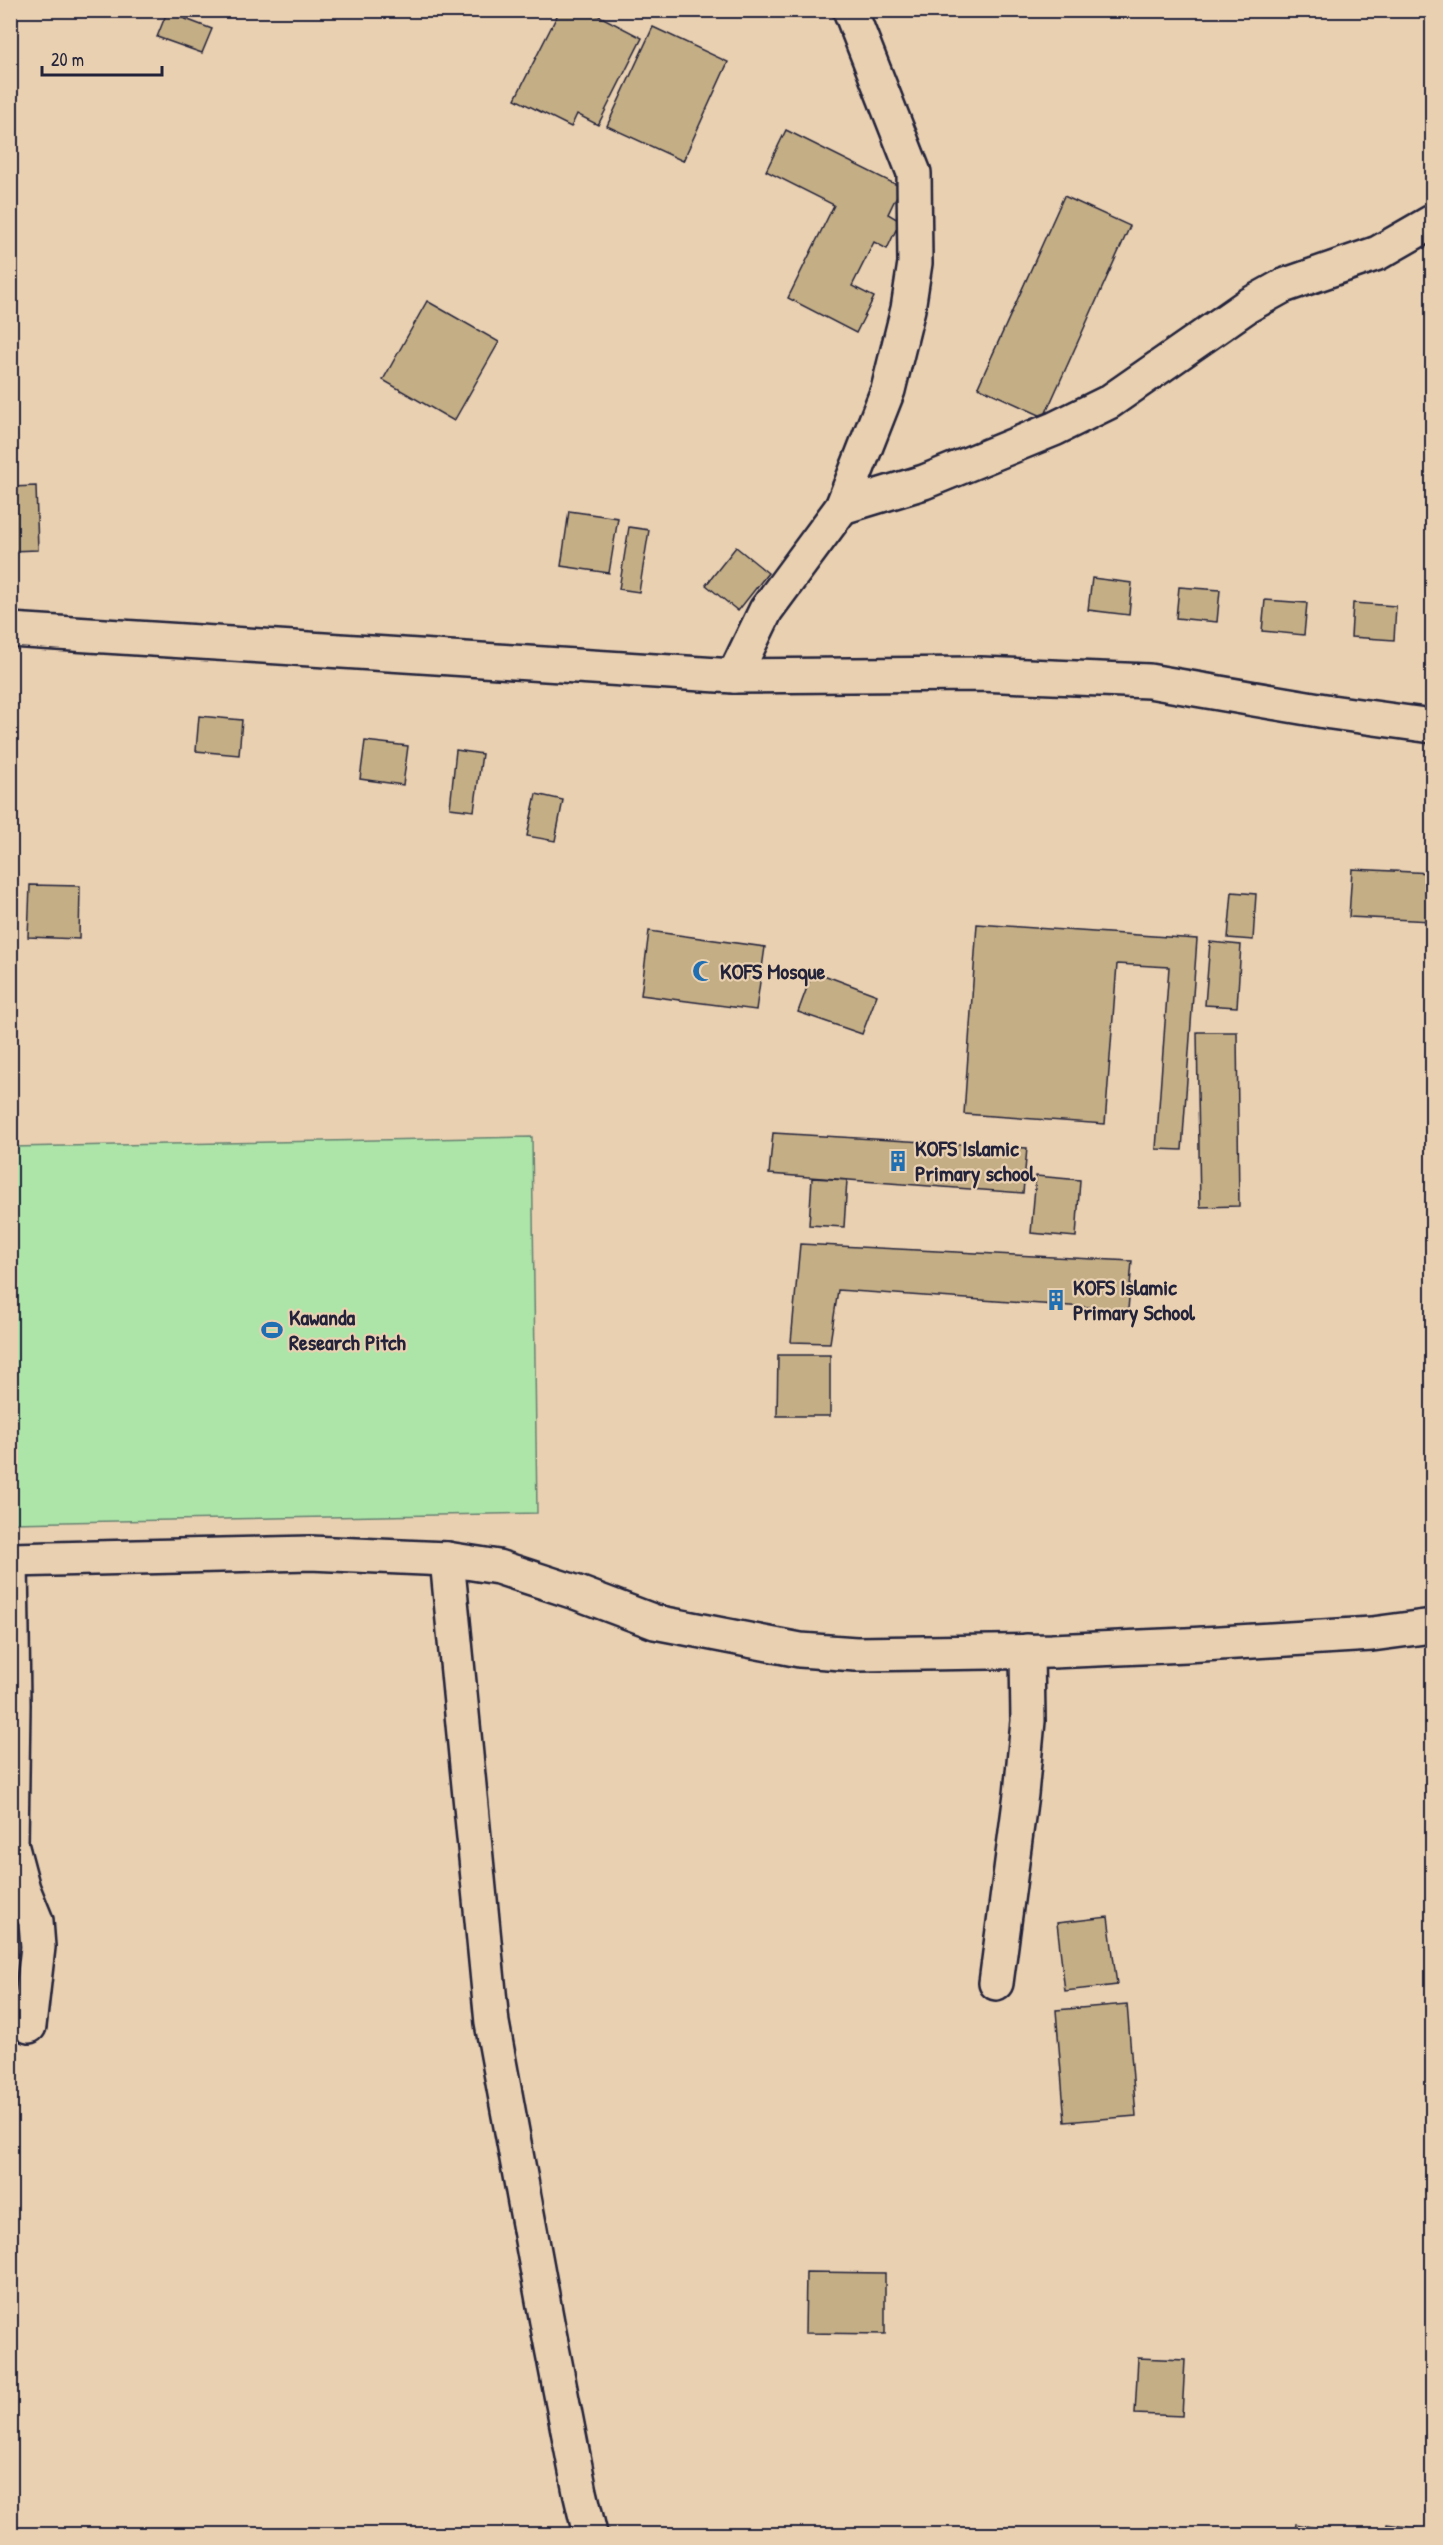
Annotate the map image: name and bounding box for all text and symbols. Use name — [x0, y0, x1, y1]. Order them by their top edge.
scale bar — [42, 39, 162, 77]
text: 20 m — [51, 47, 84, 72]
place label: KOFS Mosque — [720, 956, 826, 987]
mosque icon: KOFS Mosque — [691, 959, 715, 983]
place label: KOFS Islamic Primary school — [915, 1133, 1036, 1189]
building icon: KOFS Islamic Primary school — [886, 1149, 910, 1173]
place label: KOFS Islamic Primary School — [1073, 1272, 1196, 1328]
building icon: KOFS Islamic Primary School — [1044, 1288, 1068, 1312]
place label: Kawanda Research Pitch — [289, 1302, 407, 1357]
sports icon: Kawanda Research Pitch — [260, 1318, 284, 1342]

